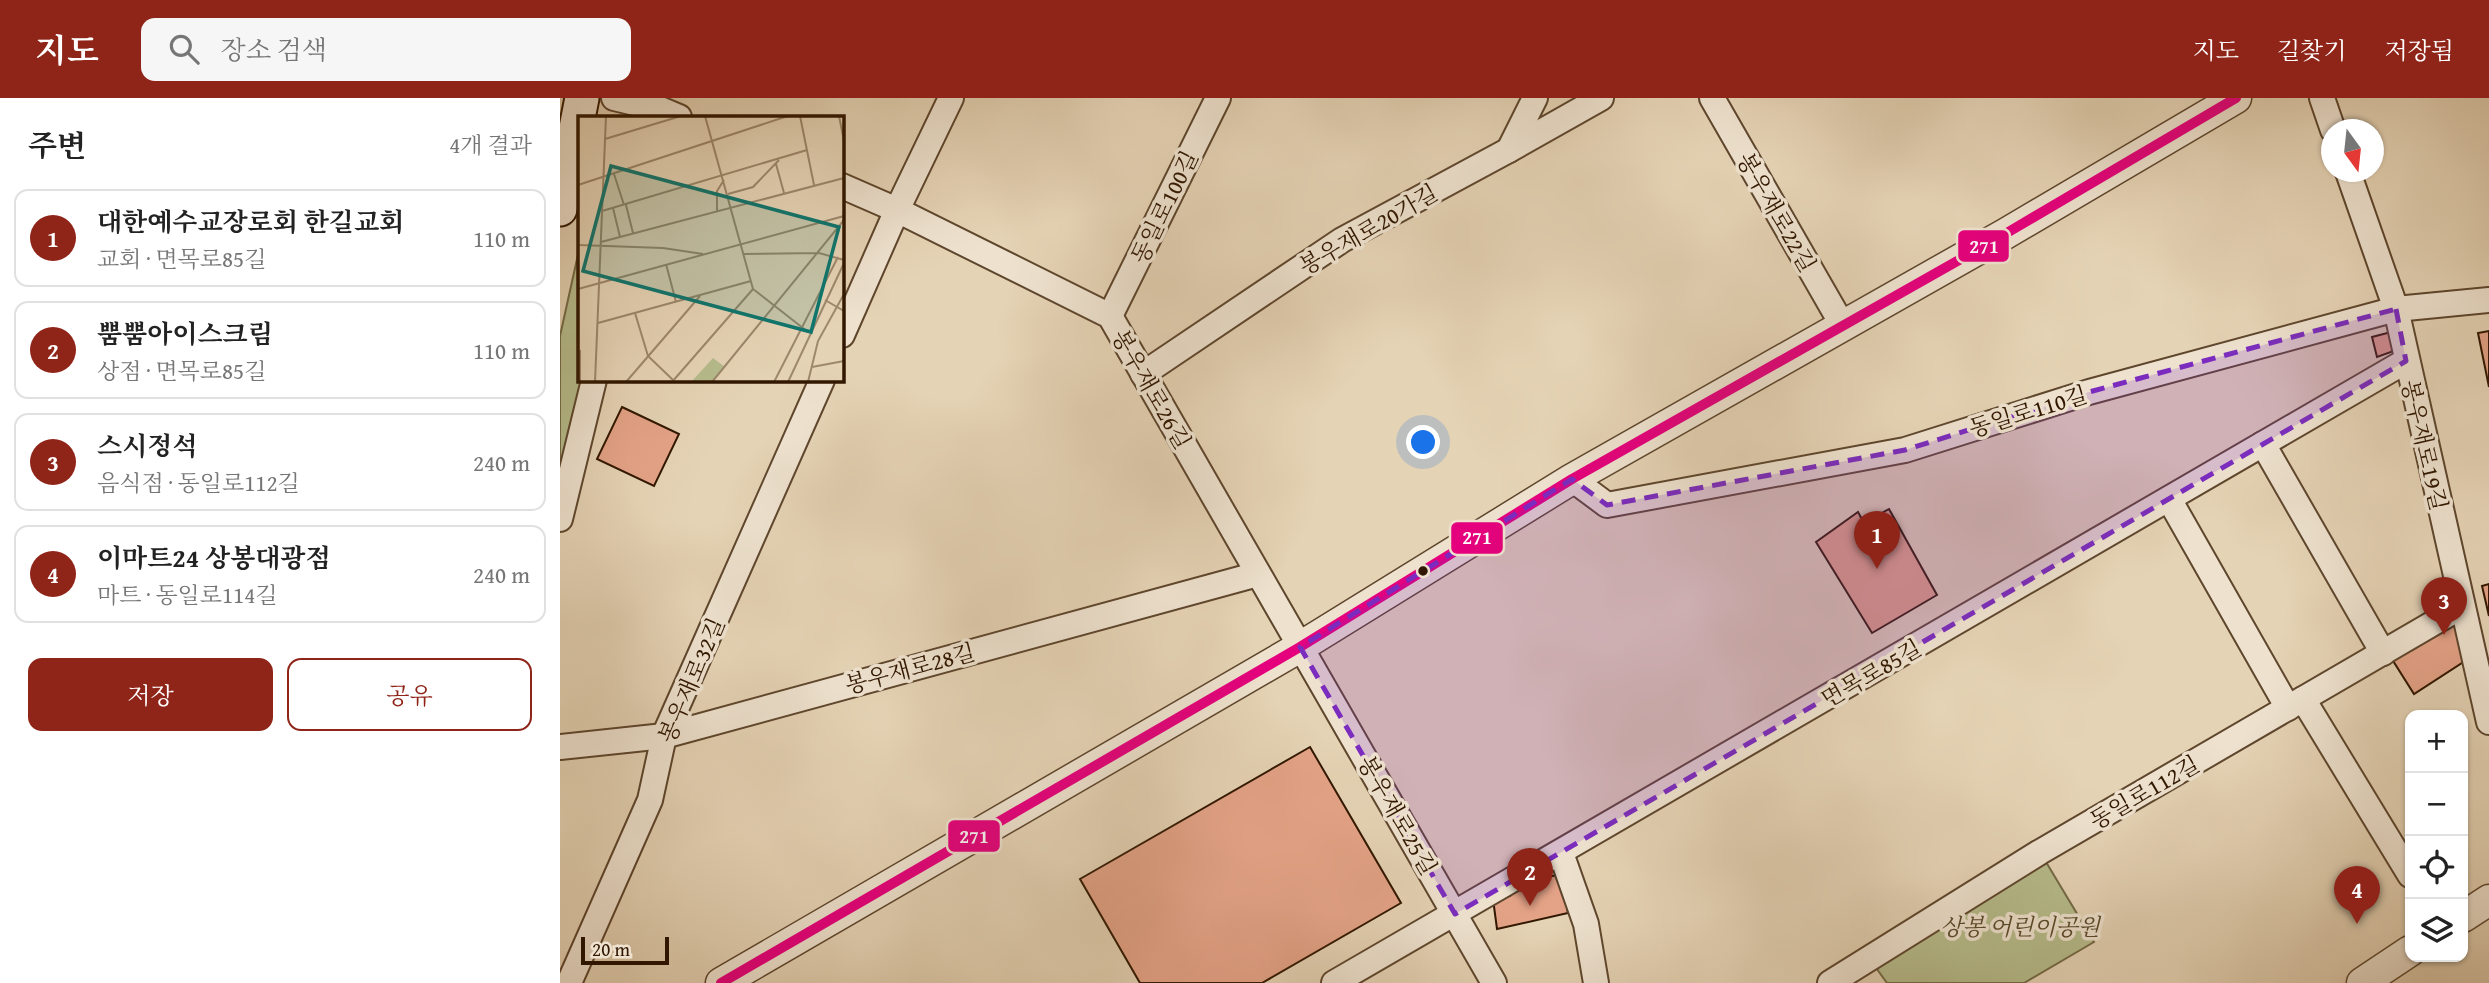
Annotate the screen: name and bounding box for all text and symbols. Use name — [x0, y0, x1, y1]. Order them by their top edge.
search box — [141, 18, 631, 81]
text: 지도 — [35, 26, 99, 74]
icon: search — [165, 30, 203, 68]
text: 장소 검색 — [221, 30, 327, 69]
text: 지도 — [2193, 33, 2239, 68]
text: 길찾기 — [2277, 33, 2346, 68]
text: 저장됨 — [2384, 33, 2454, 68]
inset map — [578, 116, 844, 382]
north arrow — [2321, 119, 2384, 182]
text: 주변 — [28, 123, 86, 167]
text: 4개 결과 — [449, 128, 532, 161]
street label: 동일로100길 — [1122, 145, 1206, 269]
street label: 봉우재로22길 — [1729, 146, 1825, 278]
street label: 봉우재로20가길 — [1292, 176, 1444, 282]
text: 대한예수교장로회 한길교회 — [97, 202, 404, 241]
text: 1 — [47, 222, 59, 255]
text: 110 m — [473, 222, 530, 255]
line badge: 271 — [1957, 229, 2010, 263]
text: 271 — [1969, 232, 1999, 260]
text: 교회 · 면목로85길 — [97, 242, 266, 275]
text: 뿜뿜아이스크림 — [97, 314, 273, 353]
street label: 봉우재로26길 — [1104, 323, 1200, 455]
text: 2 — [47, 334, 59, 367]
text: 110 m — [473, 334, 530, 367]
text: 상점 · 면목로85길 — [97, 354, 266, 387]
street label: 봉우재로19길 — [2394, 376, 2456, 514]
street label: 동일로110길 — [1965, 377, 2091, 445]
your location — [1406, 425, 1440, 459]
text: 스시정석 — [97, 426, 197, 465]
text: 3 — [47, 446, 59, 479]
text: 240 m — [473, 446, 530, 479]
text: 음식점 · 동일로112길 — [97, 466, 300, 499]
pin: 1 — [1854, 511, 1900, 569]
line badge: 271 — [1450, 521, 1504, 555]
text: 271 — [1462, 523, 1492, 551]
text: 이마트24 상봉대광점 — [97, 538, 331, 577]
text: 4 — [47, 558, 59, 591]
text: 240 m — [473, 558, 530, 591]
unlabelled marker — [1416, 564, 1430, 578]
pin: 3 — [2421, 577, 2467, 635]
text: 마트 · 동일로114길 — [97, 578, 277, 611]
street label: 봉우재로32길 — [650, 612, 732, 748]
street label: 면목로85길 — [1815, 631, 1927, 715]
street label: 봉우재로28길 — [841, 635, 979, 701]
button: 저장 — [28, 658, 273, 731]
button: 공유 — [287, 658, 532, 731]
map controls — [2405, 710, 2468, 962]
button: + — [2405, 710, 2468, 773]
street label: 동일로112길 — [2083, 747, 2205, 837]
street label: 봉우재로25길 — [1350, 749, 1446, 881]
button: − — [2405, 773, 2468, 836]
line badge: 271 — [947, 819, 1001, 853]
text: 271 — [959, 822, 989, 850]
button: locate — [2405, 836, 2468, 899]
pin: 2 — [1507, 848, 1553, 906]
pin: 4 — [2334, 866, 2380, 924]
button: layers — [2405, 899, 2468, 962]
park label: 상봉 어린이공원 — [1940, 910, 2102, 943]
scale bar — [581, 934, 668, 966]
text: 20 m — [592, 935, 630, 963]

